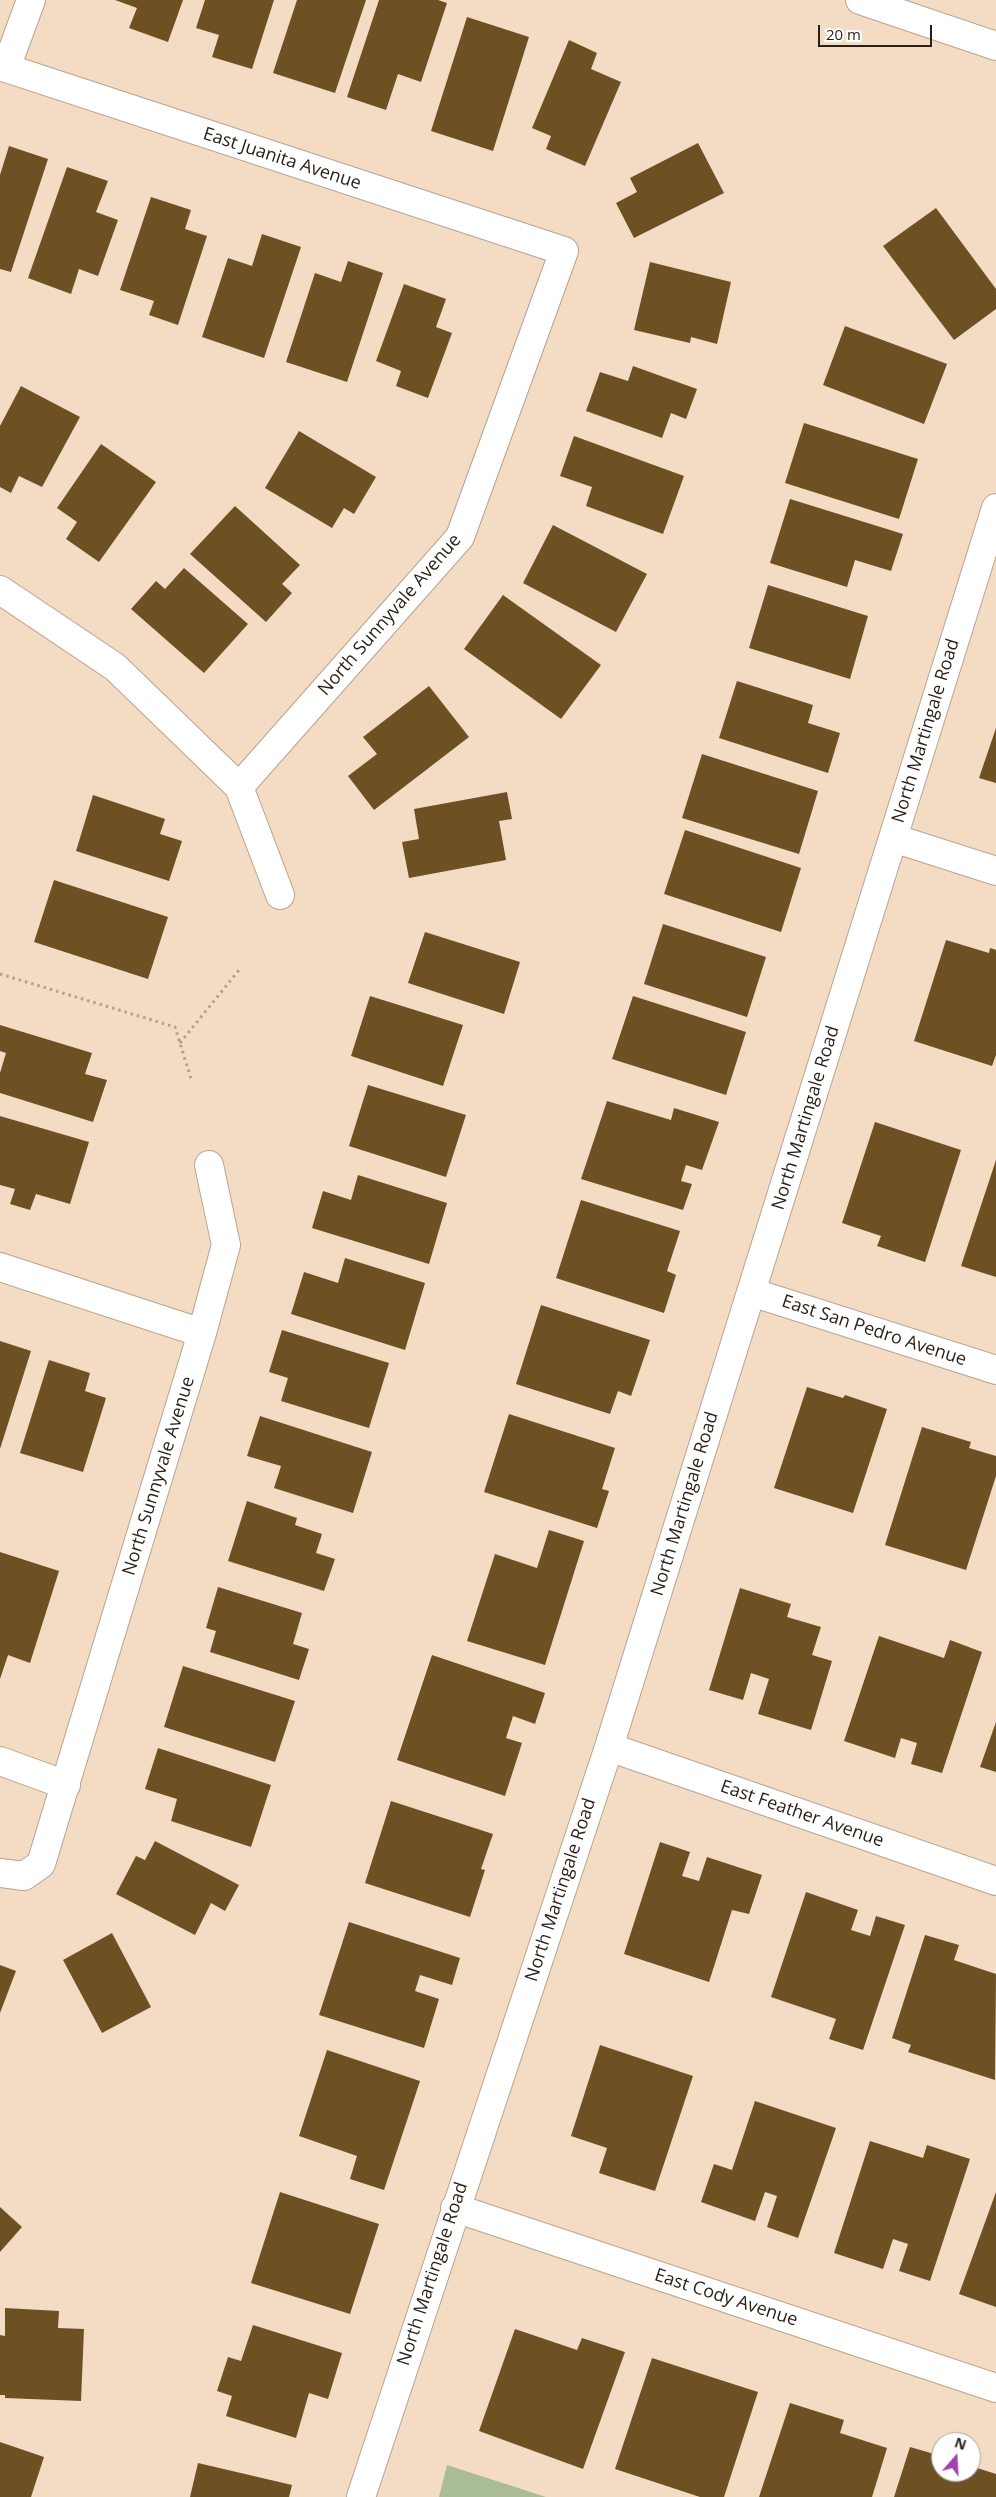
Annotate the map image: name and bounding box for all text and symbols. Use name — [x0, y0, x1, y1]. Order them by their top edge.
scale bar — [821, 15, 935, 47]
text: 20 m — [826, 24, 861, 44]
street label: East Juanita Avenue — [200, 123, 364, 195]
street label: North Sunnyvale Avenue — [314, 530, 466, 700]
street label: North Martingale Road — [888, 636, 964, 826]
street label: North Martingale Road — [768, 1023, 844, 1213]
street label: East San Pedro Avenue — [779, 1291, 969, 1371]
street label: North Sunnyvale Avenue — [118, 1374, 200, 1578]
street label: North Martingale Road — [647, 1409, 723, 1599]
street label: East Feather Avenue — [717, 1776, 887, 1852]
street label: North Martingale Road — [521, 1796, 601, 1984]
street label: North Martingale Road — [393, 2180, 473, 2368]
street label: East Cody Avenue — [652, 2265, 800, 2331]
north arrow — [931, 2432, 981, 2482]
text: N — [952, 2432, 969, 2454]

